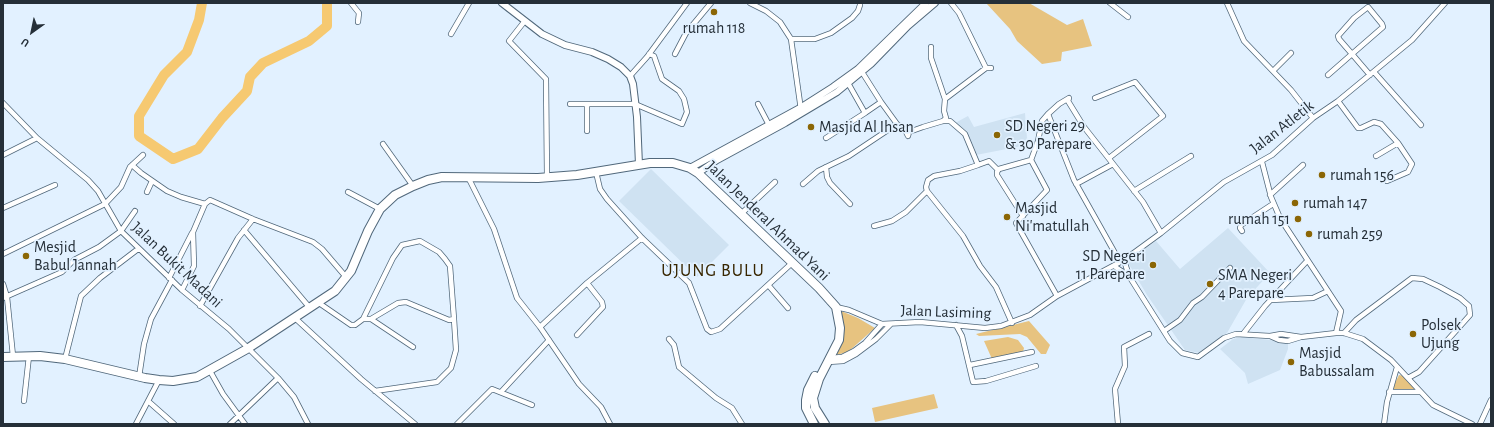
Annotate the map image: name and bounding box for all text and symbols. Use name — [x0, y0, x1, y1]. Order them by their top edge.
marker: rumah 118 — [709, 7, 719, 17]
north arrow — [12, 12, 52, 52]
place label: rumah 118 — [683, 18, 745, 38]
text: U — [19, 36, 31, 49]
street label: Jalan Atletik — [1246, 96, 1318, 158]
place label: SD Negeri 29 & 30 Parepare — [1005, 116, 1092, 154]
place label: Masjid Al Ihsan — [819, 117, 914, 137]
marker: Masjid Al Ihsan — [806, 122, 816, 132]
marker: SD Negeri 29 & 30 Parepare — [992, 130, 1002, 140]
street label: Jalan Jenderal Ahmad Yani — [702, 157, 834, 285]
place label: rumah 156 — [1330, 165, 1394, 185]
marker: rumah 156 — [1317, 170, 1327, 180]
place label: rumah 147 — [1303, 193, 1367, 213]
place label: Masjid Ni'matullah — [1015, 198, 1089, 236]
marker: rumah 147 — [1290, 198, 1300, 208]
place label: rumah 151 — [1228, 209, 1290, 229]
marker: Masjid Ni'matullah — [1002, 212, 1012, 222]
marker: rumah 151 — [1293, 214, 1303, 224]
street label: Jalan Bukit Madani — [128, 218, 226, 312]
place label: rumah 259 — [1317, 224, 1383, 244]
marker: rumah 259 — [1304, 229, 1314, 239]
place label: Mesjid Babul Jannah — [34, 237, 117, 275]
place label: SD Negeri 11 Parepare — [1076, 246, 1145, 284]
marker: Mesjid Babul Jannah — [21, 251, 31, 261]
district label: UJUNG BULU — [661, 260, 765, 282]
marker: SD Negeri 11 Parepare — [1148, 260, 1158, 270]
place label: SMA Negeri 4 Parepare — [1218, 265, 1292, 303]
marker: SMA Negeri 4 Parepare — [1205, 279, 1215, 289]
street label: Jalan Lasiming — [900, 301, 992, 323]
place label: Polsek Ujung — [1421, 315, 1461, 353]
marker: Polsek Ujung — [1408, 329, 1418, 339]
place label: Masjid Babussalam — [1299, 343, 1375, 381]
marker: Masjid Babussalam — [1286, 357, 1296, 367]

